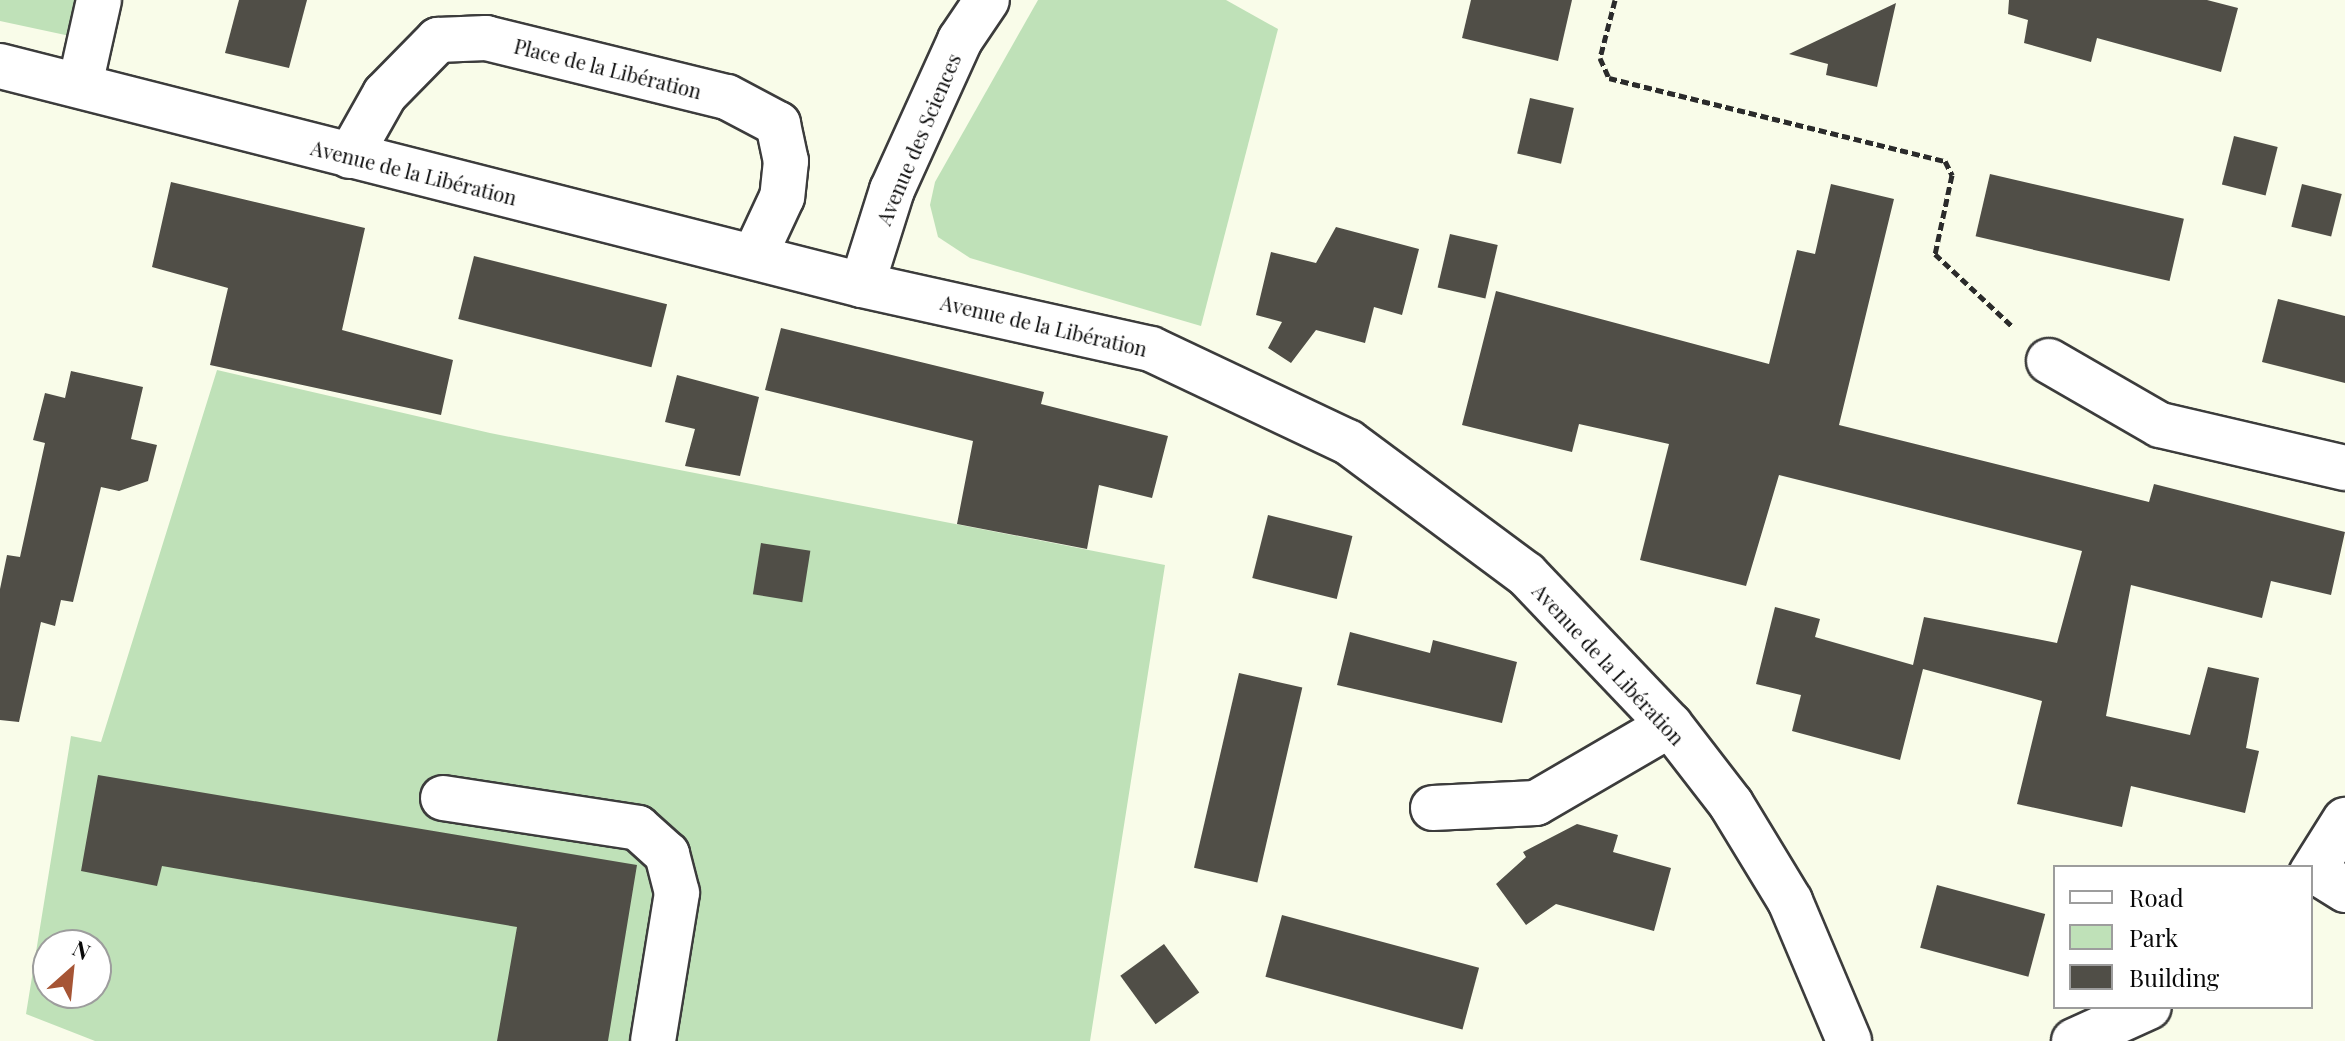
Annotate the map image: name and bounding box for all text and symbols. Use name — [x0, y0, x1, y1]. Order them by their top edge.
street label: Place de la Libération — [511, 33, 705, 103]
street label: Avenue des Sciences — [871, 50, 965, 228]
street label: Avenue de la Libération — [308, 135, 520, 209]
street label: Avenue de la Libération — [938, 289, 1150, 361]
street label: Avenue de la Libération — [1528, 578, 1690, 750]
legend — [2053, 865, 2313, 1009]
text: Road — [2129, 881, 2184, 913]
text: Park — [2129, 921, 2178, 953]
north arrow — [32, 929, 112, 1009]
text: N — [68, 932, 96, 966]
text: Building — [2129, 961, 2219, 993]

